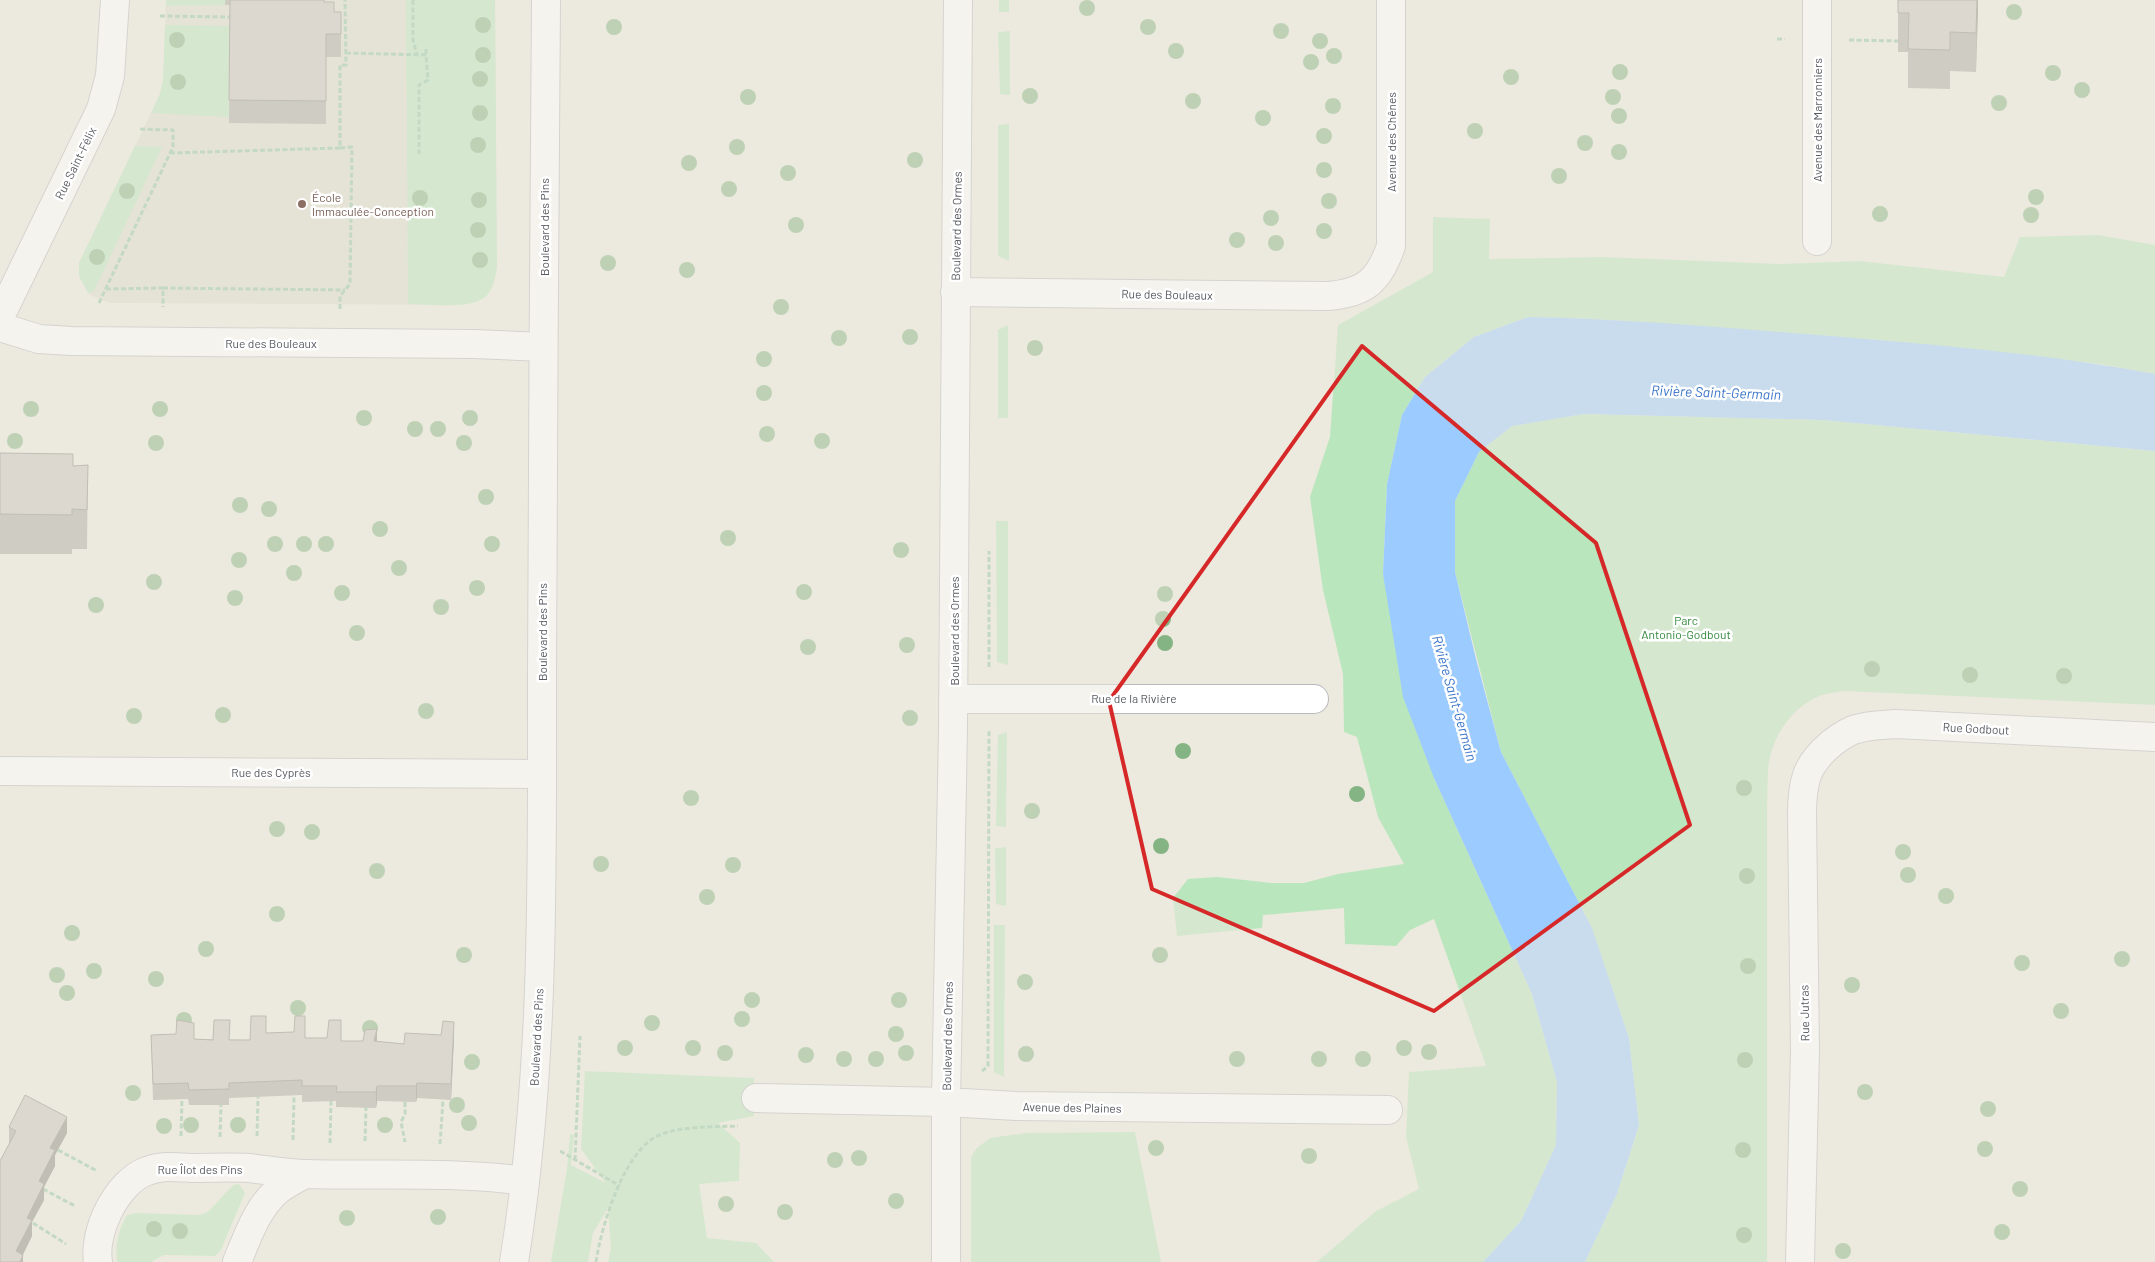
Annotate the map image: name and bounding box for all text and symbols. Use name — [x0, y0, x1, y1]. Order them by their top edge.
street label: Avenue des Marronniers — [1810, 58, 1824, 182]
street label: Avenue des Chênes — [1384, 92, 1398, 192]
street label: Rue Saint-Félix — [52, 124, 99, 201]
street label: Boulevard des Ormes — [948, 171, 964, 281]
street label: Boulevard des Pins — [537, 178, 551, 276]
place label: École Immaculée-Conception — [312, 190, 434, 218]
marker: École Immaculée-Conception — [296, 198, 308, 210]
street label: Rue des Bouleaux — [1121, 286, 1213, 302]
street label: Rue des Bouleaux — [225, 336, 317, 350]
water label: Rivière Saint-Germain — [1651, 381, 1781, 403]
street label: Boulevard des Ormes — [947, 576, 961, 686]
street label: Boulevard des Pins — [535, 583, 549, 681]
park label: Parc Antonio-Godbout — [1641, 613, 1731, 641]
water label: Rivière Saint-Germain — [1429, 633, 1481, 763]
street label: Rue de la Rivière — [1091, 691, 1177, 705]
street label: Rue Godbout — [1942, 719, 2010, 737]
street label: Rue des Cyprès — [231, 765, 311, 779]
street label: Boulevard des Ormes — [939, 981, 955, 1091]
street label: Rue Jutras — [1797, 984, 1811, 1041]
street label: Boulevard des Pins — [526, 988, 546, 1086]
street label: Avenue des Plaines — [1022, 1099, 1122, 1115]
street label: Rue Îlot des Pins — [157, 1162, 243, 1176]

